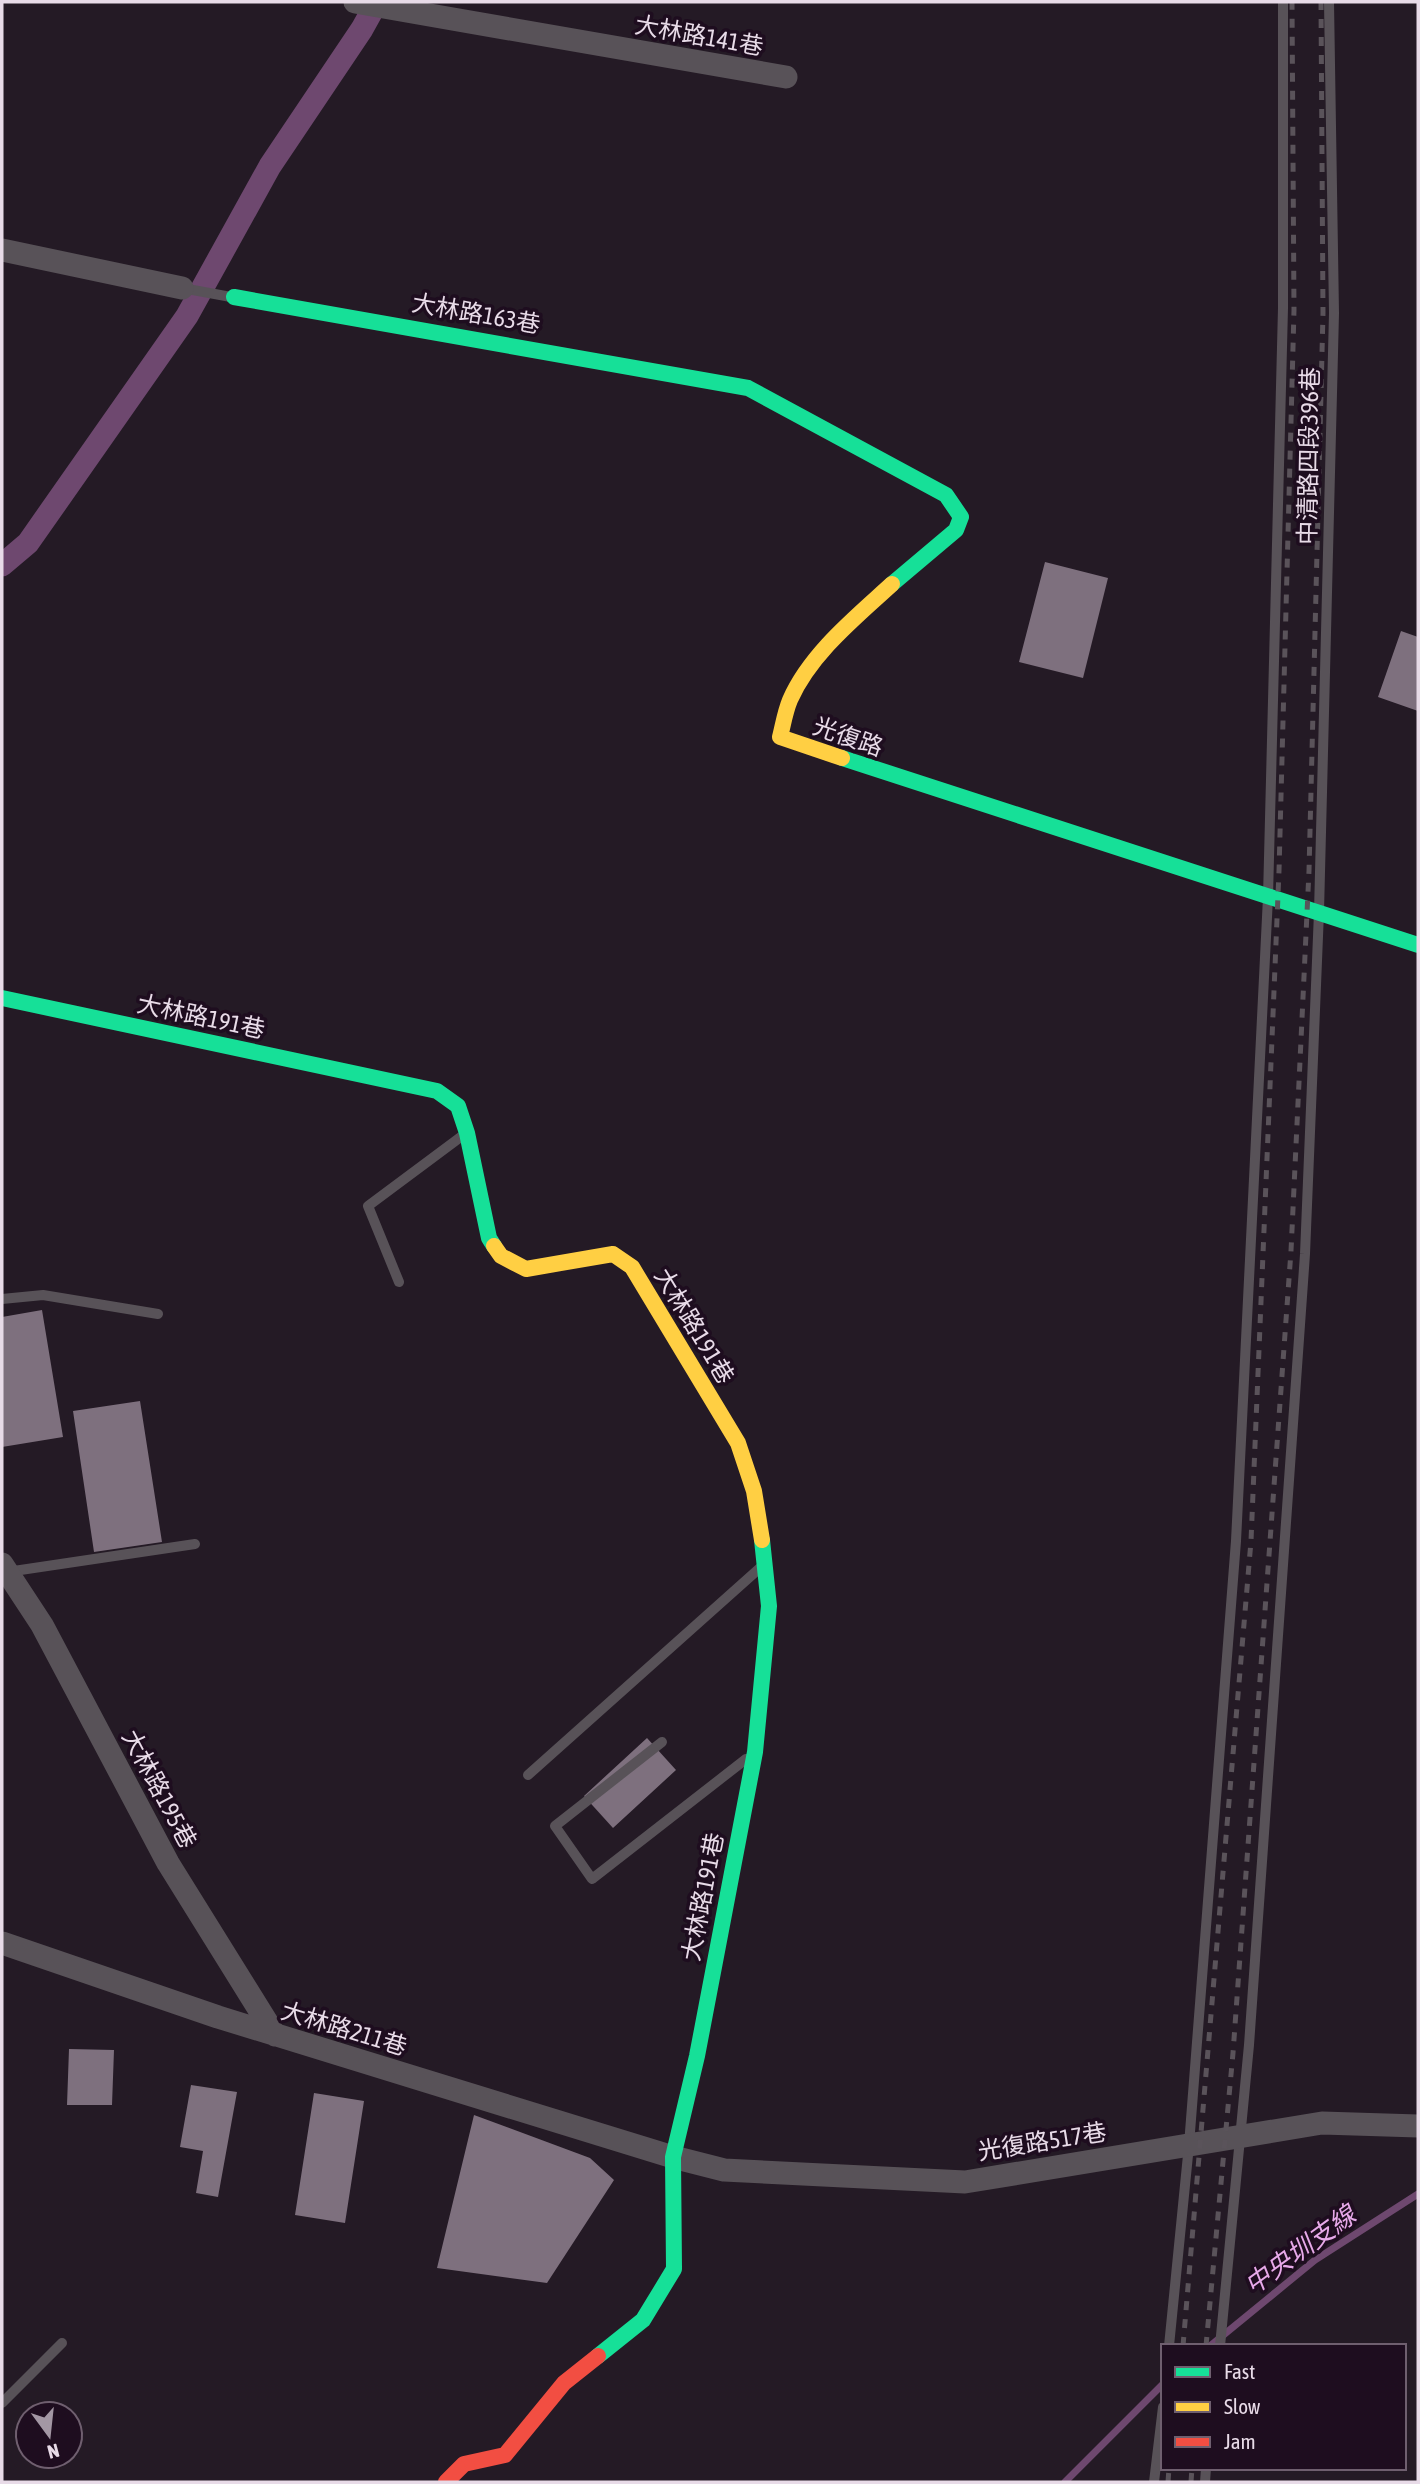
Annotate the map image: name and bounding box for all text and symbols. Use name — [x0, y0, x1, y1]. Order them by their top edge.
street label: 大林路141巷 — [633, 11, 765, 60]
street label: 大林路163巷 — [410, 289, 542, 338]
street label: 中清路四段396巷 — [1293, 367, 1324, 545]
street label: 光復路 — [810, 712, 887, 761]
street label: 大林路191巷 — [135, 990, 267, 1043]
street label: 大林路191巷 — [649, 1263, 739, 1388]
street label: 大林路195巷 — [117, 1725, 202, 1852]
street label: 大林路191巷 — [677, 1831, 728, 1963]
street label: 大林路211巷 — [278, 1997, 410, 2060]
street label: 光復路517巷 — [976, 2118, 1108, 2165]
water label: 中央圳支線 — [1239, 2198, 1364, 2300]
legend — [1161, 2344, 1406, 2470]
text: Fast — [1224, 2359, 1255, 2383]
text: Slow — [1224, 2394, 1261, 2418]
north arrow — [14, 2400, 84, 2470]
text: Jam — [1224, 2429, 1256, 2453]
text: N — [45, 2439, 62, 2463]

